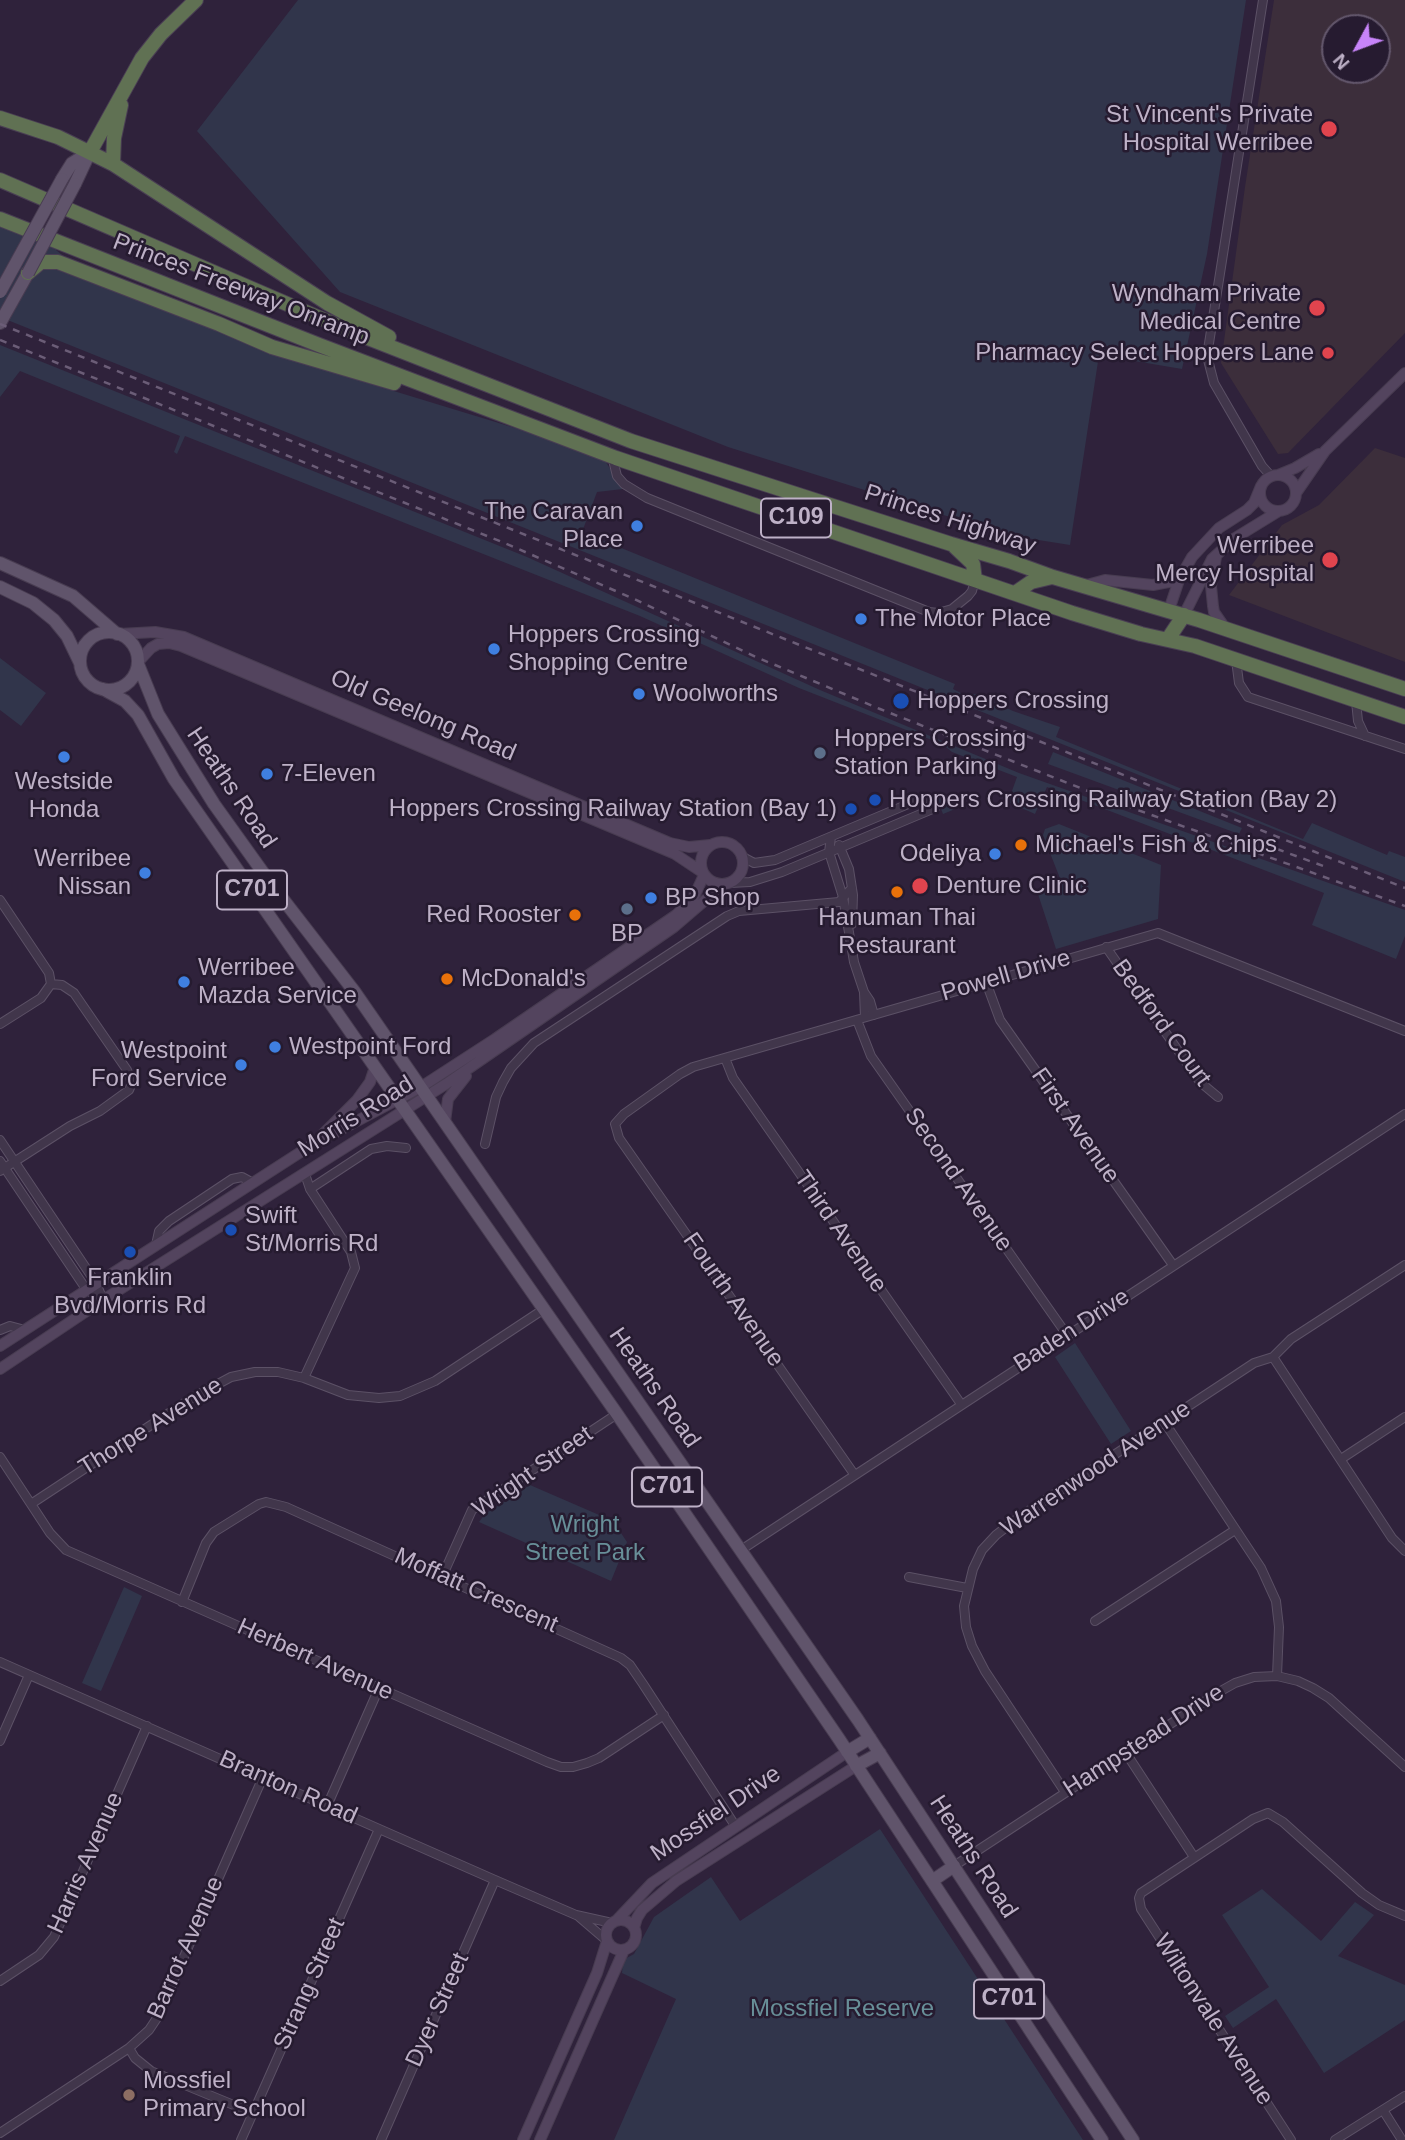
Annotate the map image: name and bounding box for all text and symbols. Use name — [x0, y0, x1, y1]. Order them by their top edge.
north arrow — [1321, 14, 1391, 84]
text: N — [1329, 50, 1354, 74]
place label: St Vincent's Private Hospital Werribee — [1106, 101, 1313, 157]
marker: St Vincent's Private Hospital Werribee — [1319, 119, 1339, 139]
street label: Princes Freeway Onramp — [109, 228, 373, 352]
place label: Wyndham Private Medical Centre — [1112, 280, 1301, 336]
marker: Wyndham Private Medical Centre — [1307, 298, 1327, 318]
place label: Pharmacy Select Hoppers Lane — [975, 339, 1314, 367]
marker: Pharmacy Select Hoppers Lane — [1320, 345, 1336, 361]
street label: Princes Highway — [861, 479, 1039, 561]
place label: The Caravan Place — [484, 498, 623, 554]
road number: C109 — [761, 498, 831, 538]
marker: The Caravan Place — [629, 518, 645, 534]
place label: Werribee Mercy Hospital — [1155, 532, 1314, 588]
marker: Werribee Mercy Hospital — [1320, 550, 1340, 570]
place label: The Motor Place — [875, 605, 1051, 633]
marker: The Motor Place — [853, 611, 869, 627]
place label: Hoppers Crossing Shopping Centre — [508, 621, 700, 677]
marker: Hoppers Crossing Shopping Centre — [486, 641, 502, 657]
street label: Old Geelong Road — [326, 664, 520, 768]
place label: Woolworths — [653, 680, 778, 708]
marker: Woolworths — [631, 686, 647, 702]
place label: Hoppers Crossing — [917, 687, 1109, 715]
marker: Hoppers Crossing — [891, 691, 911, 711]
street label: Heaths Road — [180, 722, 282, 854]
place label: Hoppers Crossing Station Parking — [834, 725, 1026, 781]
marker: Hoppers Crossing Station Parking — [812, 745, 828, 761]
marker: Westside Honda — [56, 749, 72, 765]
place label: 7-Eleven — [281, 760, 376, 788]
marker: 7-Eleven — [259, 766, 275, 782]
place label: Westside Honda — [15, 768, 113, 824]
place label: Hoppers Crossing Railway Station (Bay 2) — [889, 786, 1337, 814]
marker: Hoppers Crossing Railway Station (Bay 2) — [867, 792, 883, 808]
place label: Hoppers Crossing Railway Station (Bay 1) — [389, 795, 837, 823]
marker: Hoppers Crossing Railway Station (Bay 1) — [843, 801, 859, 817]
place label: Michael's Fish & Chips — [1035, 831, 1277, 859]
marker: Michael's Fish & Chips — [1013, 837, 1029, 853]
place label: Odeliya — [900, 840, 981, 868]
place label: Werribee Nissan — [34, 845, 131, 901]
marker: Odeliya — [987, 846, 1003, 862]
marker: Werribee Nissan — [137, 865, 153, 881]
road number: C701 — [217, 870, 287, 909]
place label: Denture Clinic — [936, 872, 1087, 900]
marker: Denture Clinic — [910, 876, 930, 896]
place label: BP Shop — [665, 884, 760, 912]
marker: Hanuman Thai Restaurant — [889, 884, 905, 900]
marker: BP Shop — [643, 890, 659, 906]
place label: Red Rooster — [426, 901, 561, 929]
marker: BP — [619, 901, 635, 917]
place label: Hanuman Thai Restaurant — [818, 904, 976, 960]
marker: Red Rooster — [567, 907, 583, 923]
place label: BP — [611, 920, 643, 948]
street label: Powell Drive — [938, 944, 1074, 1008]
place label: Werribee Mazda Service — [198, 954, 357, 1010]
street label: Bedford Court — [1105, 954, 1217, 1092]
place label: McDonald's — [461, 965, 586, 993]
marker: McDonald's — [439, 971, 455, 987]
marker: Werribee Mazda Service — [176, 974, 192, 990]
place label: Westpoint Ford — [289, 1033, 451, 1061]
place label: Westpoint Ford Service — [91, 1037, 227, 1093]
marker: Westpoint Ford — [267, 1039, 283, 1055]
marker: Westpoint Ford Service — [233, 1057, 249, 1073]
street label: First Avenue — [1025, 1063, 1125, 1189]
street label: Morris Road — [293, 1070, 419, 1164]
street label: Second Avenue — [898, 1103, 1018, 1257]
street label: Third Avenue — [787, 1165, 893, 1299]
place label: Swift St/Morris Rd — [245, 1202, 378, 1258]
marker: Swift St/Morris Rd — [223, 1222, 239, 1238]
street label: Fourth Avenue — [676, 1227, 790, 1373]
marker: Franklin Bvd/Morris Rd — [122, 1244, 138, 1260]
place label: Franklin Bvd/Morris Rd — [54, 1264, 206, 1320]
street label: Baden Drive — [1009, 1283, 1135, 1379]
street label: Heaths Road — [602, 1322, 706, 1454]
street label: Thorpe Avenue — [74, 1371, 228, 1483]
street label: Warrenwood Avenue — [996, 1395, 1196, 1543]
street label: Wright Street — [468, 1420, 598, 1524]
road number: C701 — [632, 1468, 702, 1506]
park label: Wright Street Park — [525, 1511, 645, 1567]
street label: Moffatt Crescent — [390, 1542, 562, 1640]
street label: Herbert Avenue — [233, 1613, 397, 1707]
street label: Hampstead Drive — [1058, 1678, 1230, 1804]
street label: Branton Road — [214, 1745, 362, 1831]
street label: Mossfiel Drive — [645, 1760, 787, 1868]
street label: Harris Avenue — [42, 1788, 130, 1938]
street label: Heaths Road — [923, 1790, 1023, 1924]
street label: Barrot Avenue — [142, 1872, 230, 2024]
street label: Strang Street — [268, 1914, 352, 2054]
street label: Wiltonvale Avenue — [1147, 1929, 1279, 2111]
street label: Dyer Street — [400, 1949, 476, 2071]
road number: C701 — [974, 1980, 1044, 2018]
park label: Mossfiel Reserve — [750, 1995, 934, 2023]
place label: Mossfiel Primary School — [143, 2067, 306, 2123]
marker: Mossfiel Primary School — [121, 2087, 137, 2103]

